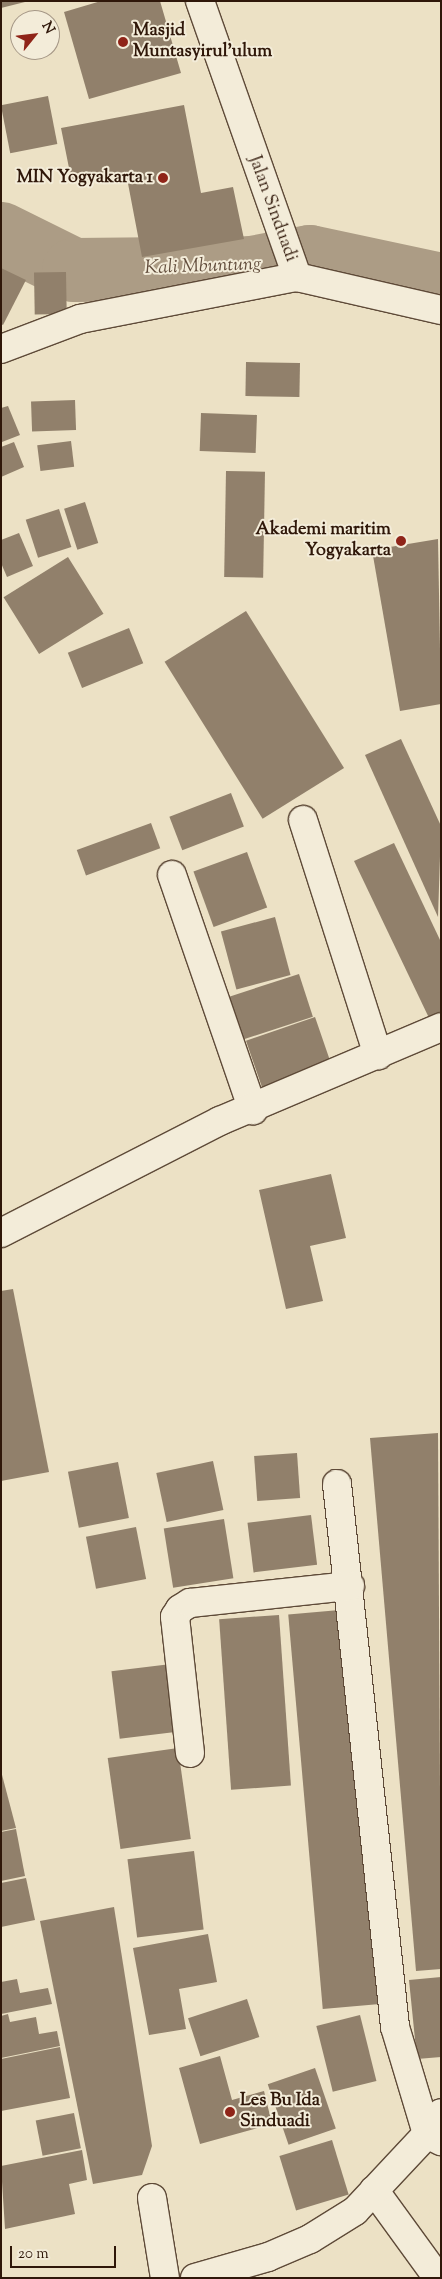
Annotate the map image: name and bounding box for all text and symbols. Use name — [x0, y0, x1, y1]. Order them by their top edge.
north arrow — [10, 10, 60, 60]
text: N — [36, 18, 59, 38]
place label: Masjid Muntasyirul'ulum — [133, 21, 272, 64]
marker: Masjid Muntasyirul'ulum — [117, 36, 129, 48]
street label: Jalan Sinduadi — [243, 153, 301, 265]
place label: MIN Yogyakarta 1 — [16, 167, 153, 189]
marker: MIN Yogyakarta 1 — [157, 172, 169, 184]
water label: Kali Mbuntung — [144, 254, 262, 280]
place label: Akademi maritim Yogyakarta — [255, 520, 391, 562]
marker: Akademi maritim Yogyakarta — [395, 535, 407, 547]
place label: Les Bu Ida Sinduadi — [240, 2091, 320, 2134]
marker: Les Bu Ida Sinduadi — [224, 2106, 236, 2118]
scale bar — [12, 2236, 119, 2268]
text: 20 m — [18, 2244, 49, 2265]

